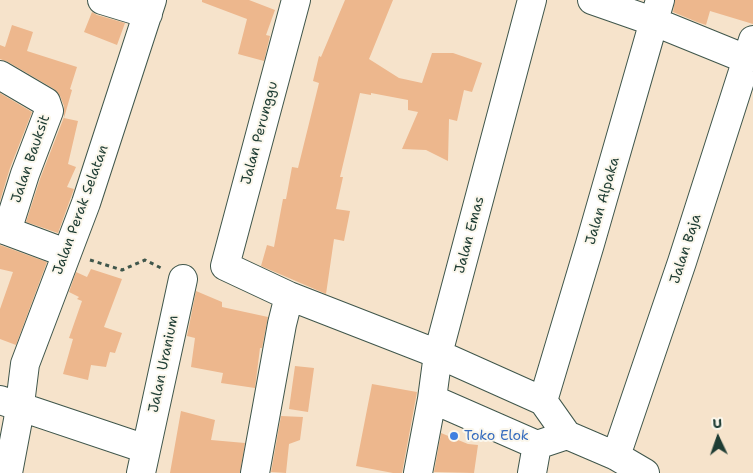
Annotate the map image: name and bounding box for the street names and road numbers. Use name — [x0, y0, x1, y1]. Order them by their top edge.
street label: Jalan Perunggu — [238, 80, 282, 186]
street label: Jalan Bauksit — [8, 113, 54, 205]
street label: Jalan Perak Selatan — [50, 143, 112, 277]
street label: Jalan Alpaka — [582, 155, 624, 247]
street label: Jalan Emas — [452, 195, 488, 275]
street label: Jalan Baja — [667, 212, 705, 286]
street label: Jalan Uranium — [145, 314, 183, 414]

